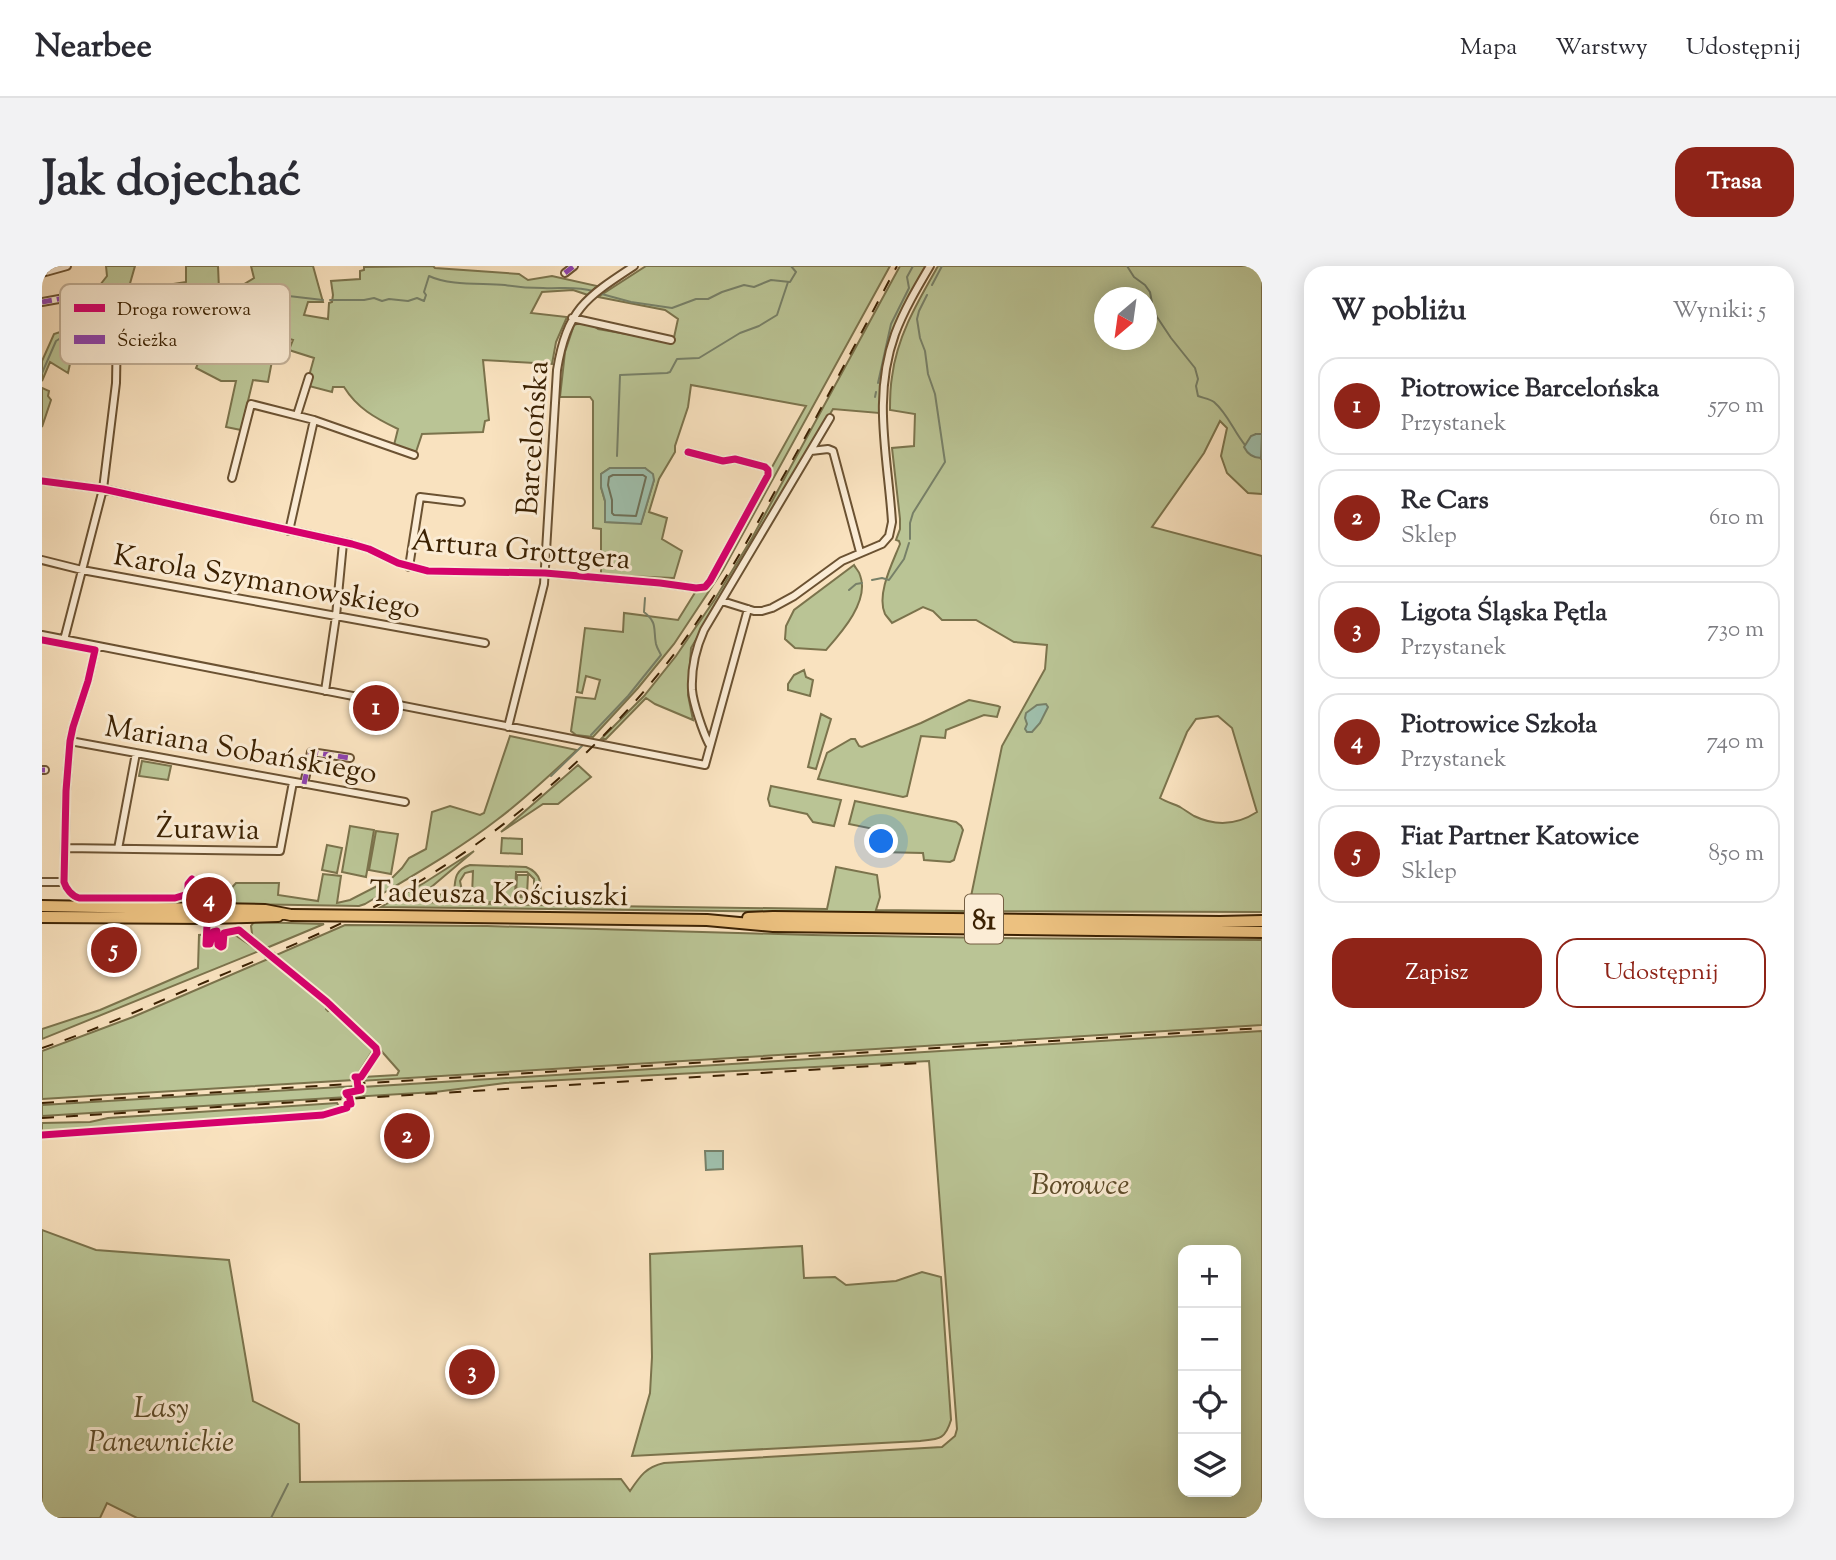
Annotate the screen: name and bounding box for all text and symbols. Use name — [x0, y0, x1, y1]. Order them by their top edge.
text: Nearbee — [35, 24, 152, 72]
text: Mapa — [1460, 31, 1517, 65]
text: Warstwy — [1555, 31, 1648, 65]
text: Udostępnij — [1686, 31, 1801, 65]
text: Jak dojechać — [42, 147, 301, 217]
button: Trasa — [1675, 147, 1794, 217]
legend — [60, 284, 290, 364]
north arrow — [1094, 287, 1157, 350]
text: W pobliżu — [1332, 290, 1466, 333]
text: Wyniki: 5 — [1672, 295, 1766, 328]
text: Droga rowerowa — [117, 297, 251, 324]
text: Ścieżka — [117, 328, 178, 355]
street label: Barcelońska — [508, 359, 561, 517]
text: Piotrowice Barcelońska — [1401, 371, 1659, 408]
text: 1 — [1353, 390, 1361, 423]
text: 570 m — [1709, 390, 1764, 423]
text: Przystanek — [1401, 408, 1506, 441]
text: Re Cars — [1401, 483, 1489, 520]
text: 2 — [1352, 502, 1362, 535]
text: 610 m — [1709, 502, 1764, 535]
street label: Artura Grottgera — [409, 520, 632, 583]
text: Sklep — [1401, 520, 1457, 553]
street label: Karola Szymanowskiego — [110, 535, 423, 632]
text: Ligota Śląska Pętla — [1401, 595, 1607, 632]
text: 3 — [1352, 614, 1362, 647]
text: 730 m — [1707, 614, 1764, 647]
text: Przystanek — [1401, 632, 1506, 665]
pin: 1 — [353, 682, 399, 734]
street label: Mariana Sobańskiego — [101, 706, 380, 797]
text: Piotrowice Szkoła — [1401, 707, 1597, 744]
text: 4 — [1351, 726, 1363, 759]
text: 740 m — [1707, 726, 1764, 759]
text: Przystanek — [1401, 744, 1506, 777]
street label: Żurawia — [156, 808, 260, 853]
text: Fiat Partner Katowice — [1401, 819, 1639, 856]
your location — [864, 824, 898, 858]
text: 5 — [1353, 838, 1361, 871]
text: 850 m — [1709, 838, 1764, 871]
text: Sklep — [1401, 856, 1457, 889]
street label: Tadeusza Kościuszki — [369, 872, 629, 919]
pin: 4 — [186, 874, 232, 926]
road number: 81 — [965, 894, 1003, 944]
pin: 5 — [91, 924, 137, 976]
button: Zapisz — [1332, 938, 1542, 1008]
button: Udostępnij — [1556, 938, 1766, 1008]
pin: 2 — [384, 1110, 430, 1162]
park label: Borowce — [1031, 1165, 1129, 1208]
map controls — [1178, 1245, 1241, 1497]
button: + — [1178, 1245, 1241, 1308]
button: − — [1178, 1308, 1241, 1371]
pin: 3 — [449, 1346, 495, 1398]
button: locate — [1178, 1371, 1241, 1434]
park label: Lasy Panewnickie — [88, 1388, 234, 1465]
button: layers — [1178, 1434, 1241, 1497]

